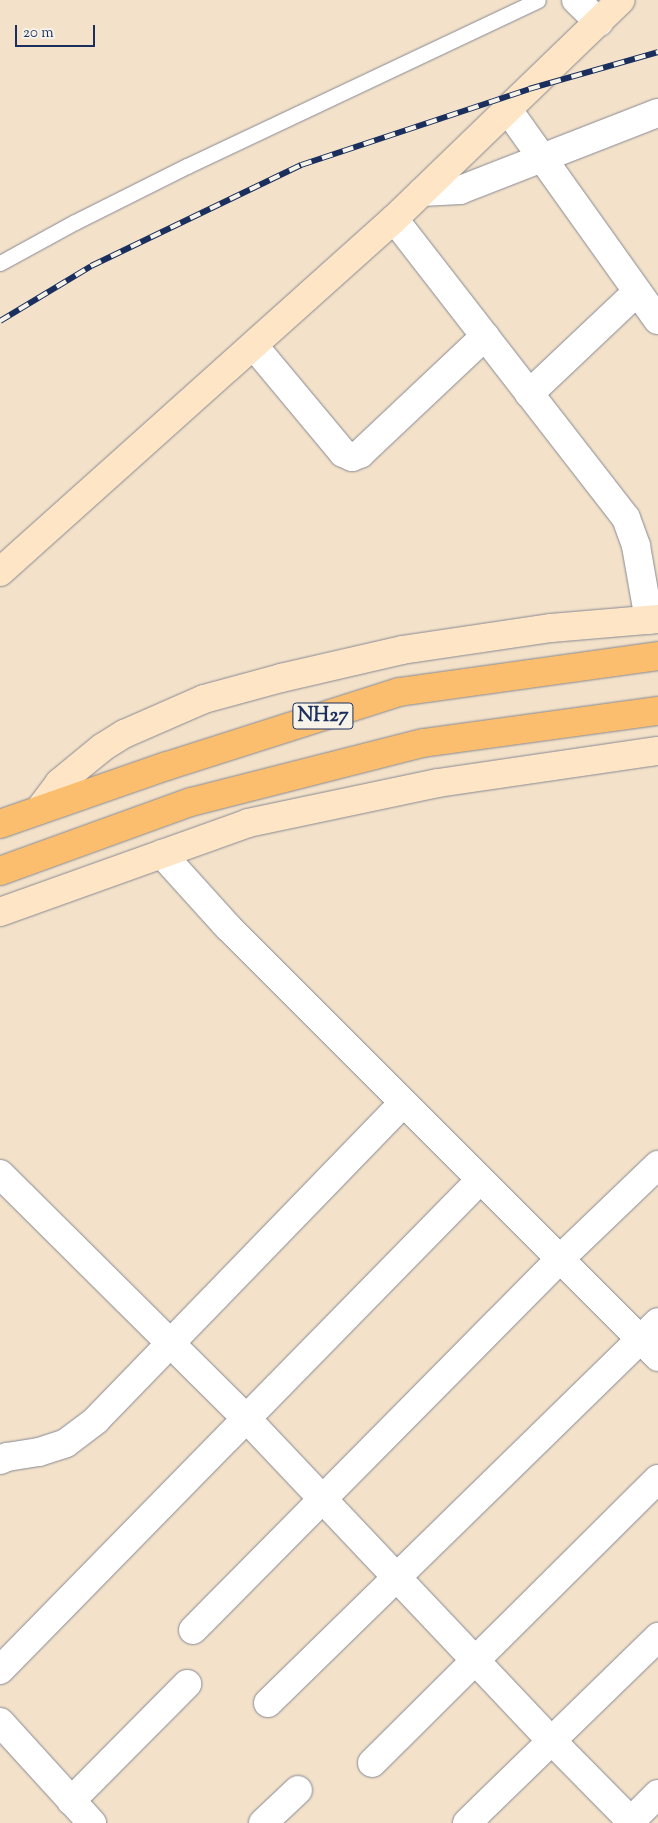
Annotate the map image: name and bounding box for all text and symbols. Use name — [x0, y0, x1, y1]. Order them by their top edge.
scale bar — [18, 15, 98, 47]
text: 20 m — [23, 23, 54, 44]
road number: NH27 — [292, 698, 354, 734]

